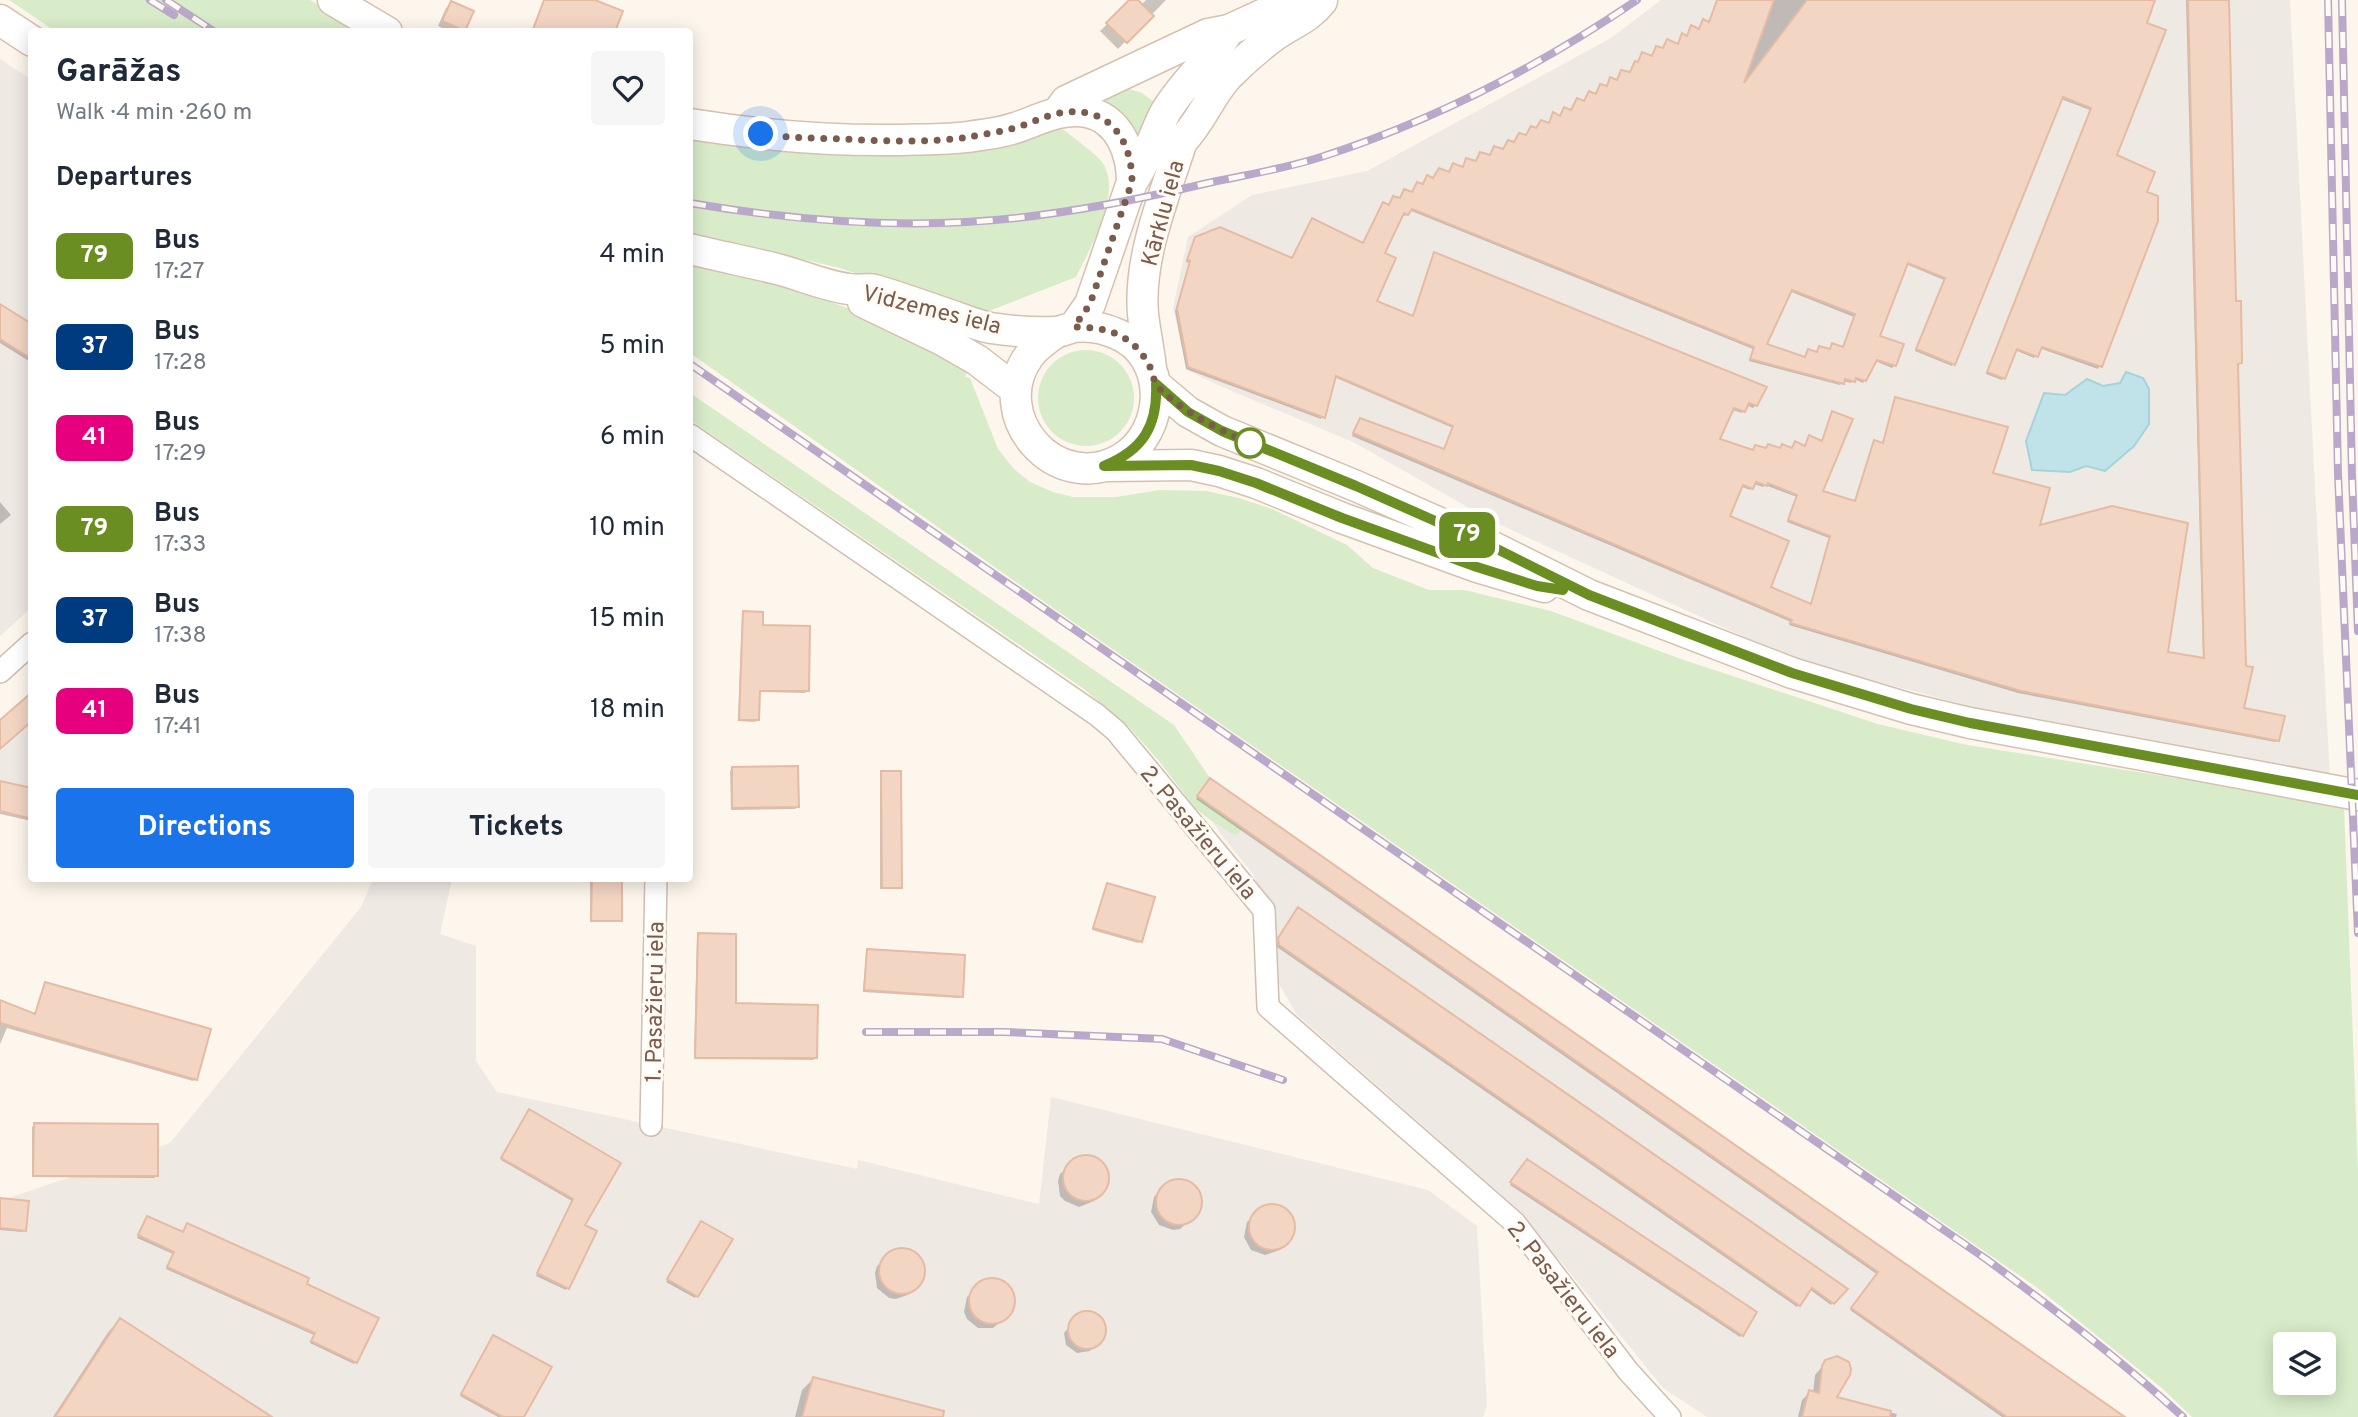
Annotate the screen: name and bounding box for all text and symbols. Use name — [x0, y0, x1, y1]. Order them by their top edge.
button: heart — [591, 51, 665, 125]
text: Garāžas — [56, 52, 181, 94]
text: Walk · 4 min · 260 m — [56, 99, 252, 128]
your location — [743, 116, 778, 151]
street label: Kārklu iela — [1136, 157, 1192, 270]
text: Departures — [56, 162, 193, 195]
text: Bus — [154, 225, 200, 258]
text: 4 min — [599, 239, 665, 272]
text: 79 — [81, 241, 108, 271]
text: 17:27 — [154, 258, 205, 287]
street label: Vidzemes iela — [859, 280, 1004, 343]
text: Bus — [154, 316, 200, 349]
text: 5 min — [599, 330, 665, 363]
text: 37 — [81, 332, 108, 362]
text: 17:28 — [154, 349, 207, 378]
text: Bus — [154, 407, 200, 440]
text: 6 min — [600, 421, 665, 454]
text: 41 — [82, 423, 107, 453]
unlabelled marker — [1235, 428, 1265, 458]
text: 17:29 — [154, 440, 207, 469]
text: Bus — [154, 498, 200, 531]
text: 10 min — [589, 512, 665, 545]
line badge: 79 — [1436, 512, 1498, 558]
text: 79 — [81, 514, 108, 544]
text: 79 — [1453, 520, 1481, 550]
text: 17:33 — [154, 531, 206, 560]
text: Bus — [154, 589, 200, 622]
text: 15 min — [590, 603, 665, 636]
text: 37 — [81, 605, 108, 635]
text: 17:38 — [154, 622, 207, 651]
text: Bus — [154, 680, 200, 713]
text: 18 min — [590, 694, 665, 727]
text: 41 — [82, 696, 107, 726]
text: 17:41 — [154, 713, 202, 742]
street label: 2. Pasažieru iela — [1132, 760, 1262, 907]
button: Directions — [56, 788, 354, 868]
button: Tickets — [368, 788, 665, 868]
street label: 1. Pasažieru iela — [641, 921, 672, 1083]
street label: 2. Pasažieru iela — [1499, 1216, 1625, 1365]
map controls — [2273, 1332, 2336, 1395]
button: layers — [2273, 1332, 2336, 1395]

